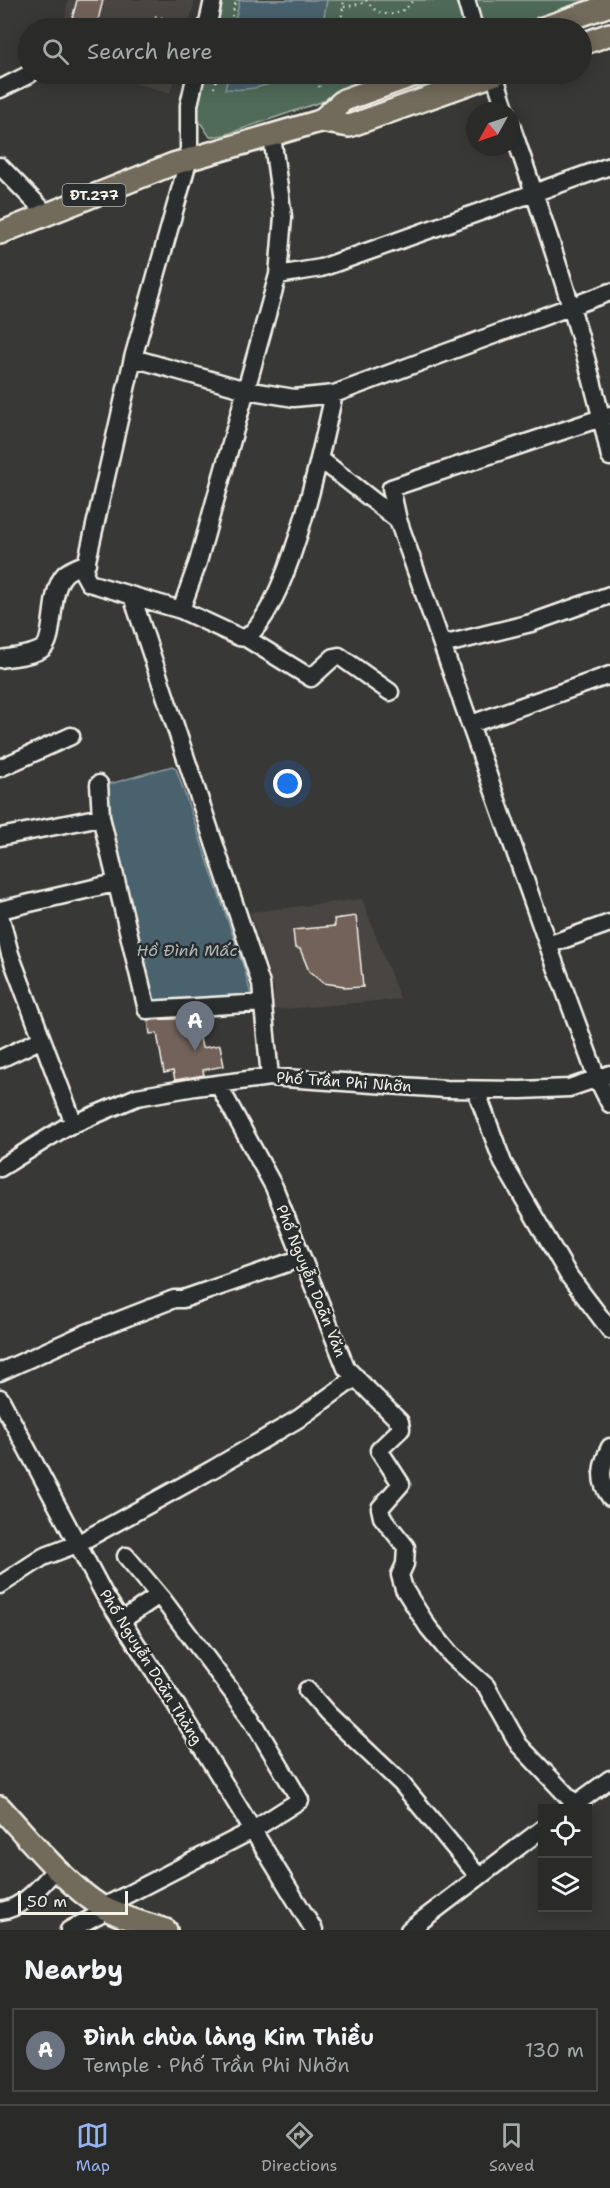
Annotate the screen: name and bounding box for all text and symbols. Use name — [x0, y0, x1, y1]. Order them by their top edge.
search box — [18, 18, 592, 84]
icon: search — [39, 35, 72, 68]
text: Search here — [87, 37, 213, 66]
north arrow — [466, 102, 520, 156]
road number: ĐT.277 — [62, 184, 125, 206]
your location — [273, 769, 302, 798]
water label: Hồ Đình Mấc — [136, 940, 238, 961]
pin: A — [176, 1002, 214, 1051]
street label: Phố Trần Phi Nhỡn — [276, 1067, 412, 1097]
street label: Phố Nguyễn Doãn Văn — [271, 1202, 351, 1360]
street label: Phố Nguyễn Doãn Thăng — [95, 1585, 207, 1749]
map controls — [538, 1804, 592, 1912]
button: locate — [538, 1804, 592, 1858]
button: layers — [538, 1858, 592, 1912]
scale bar — [18, 1888, 128, 1916]
text: 50 m — [27, 1891, 67, 1912]
text: Nearby — [24, 1952, 123, 1987]
text: Đình chùa làng Kim Thiều — [83, 2023, 374, 2052]
text: A — [38, 2037, 53, 2063]
text: 130 m — [525, 2037, 584, 2063]
text: Temple · Phố Trần Phi Nhỡn — [83, 2052, 349, 2078]
tab: Map — [76, 2119, 110, 2176]
tab: Directions — [261, 2119, 338, 2176]
tab: Saved — [489, 2119, 534, 2176]

